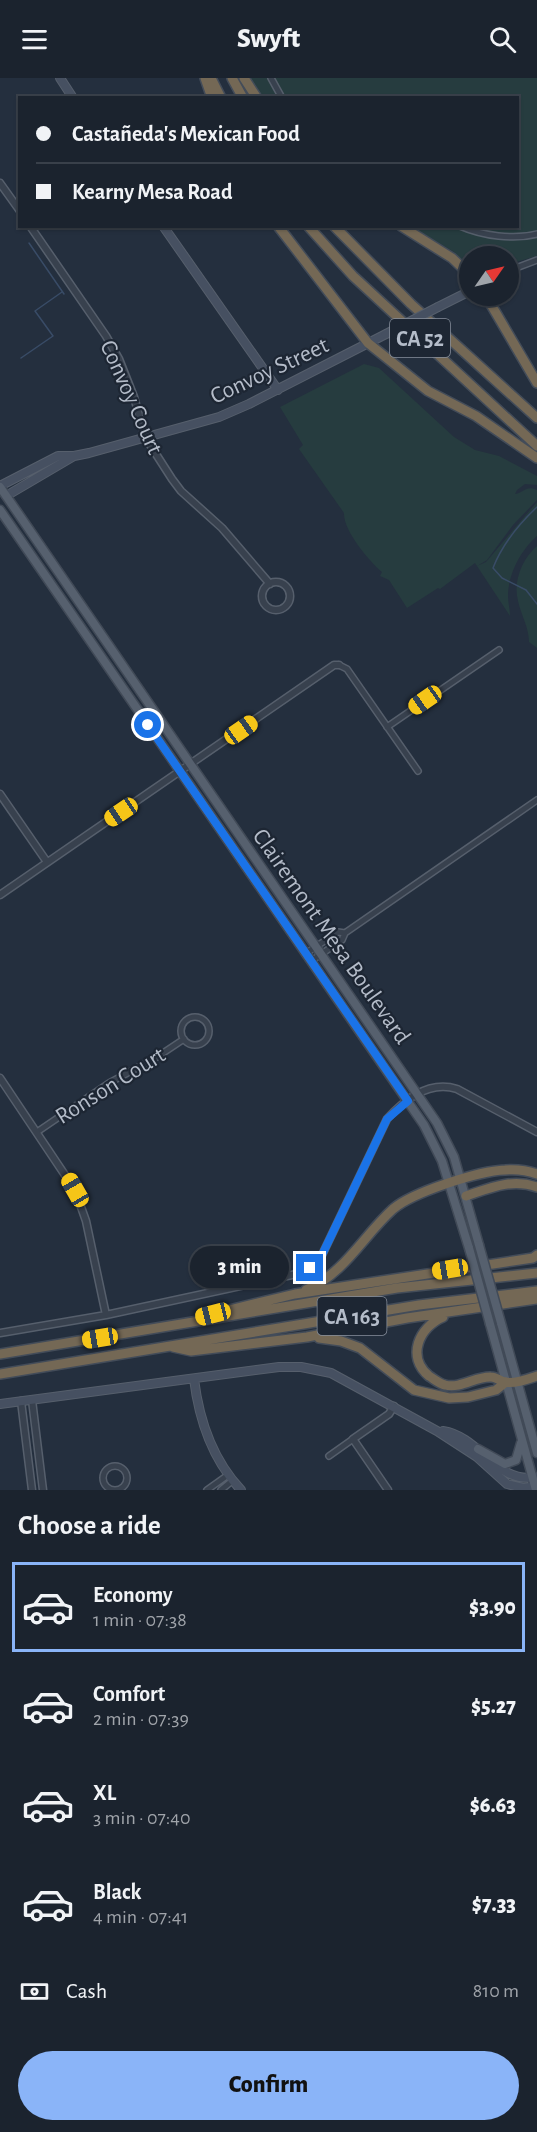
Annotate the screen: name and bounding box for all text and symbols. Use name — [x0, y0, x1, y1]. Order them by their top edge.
icon: menu — [18, 23, 51, 56]
icon: search — [486, 23, 519, 56]
text: Swyft — [237, 25, 300, 52]
text: Castañeda's Mexican Food — [72, 123, 300, 145]
text: Kearny Mesa Road — [72, 181, 233, 203]
north arrow — [459, 246, 519, 306]
map controls — [459, 246, 519, 306]
road number: CA 52 — [390, 319, 450, 357]
street label: Convoy Street — [207, 333, 333, 409]
street label: Convoy Court — [95, 337, 167, 458]
car — [405, 682, 445, 718]
route start — [134, 711, 161, 738]
car — [221, 712, 261, 748]
car — [101, 794, 141, 830]
street label: Clairemont Mesa Boulevard — [248, 825, 415, 1049]
street label: Ronson Court — [51, 1043, 170, 1129]
car — [58, 1170, 92, 1210]
callout: 3 min — [190, 1247, 289, 1289]
route end — [296, 1254, 323, 1281]
text: 3 min — [217, 1257, 262, 1277]
car — [431, 1257, 469, 1281]
road number: CA 163 — [318, 1297, 386, 1335]
car — [193, 1301, 233, 1327]
car — [81, 1326, 119, 1350]
text: Choose a ride — [18, 1512, 161, 1539]
icon: car — [21, 1580, 75, 1634]
text: Economy — [93, 1584, 173, 1606]
text: $3.90 — [469, 1596, 516, 1618]
text: 1 min · 07:38 — [93, 1610, 187, 1630]
icon: car — [21, 1679, 75, 1733]
text: Comfort — [93, 1683, 165, 1705]
text: $5.27 — [471, 1695, 516, 1717]
text: 2 min · 07:39 — [93, 1709, 189, 1729]
icon: car — [21, 1778, 75, 1832]
text: XL — [93, 1782, 116, 1804]
text: $6.63 — [470, 1794, 516, 1816]
text: 3 min · 07:40 — [93, 1808, 191, 1828]
icon: car — [21, 1877, 75, 1931]
text: Black — [93, 1881, 141, 1903]
text: $7.33 — [472, 1893, 516, 1915]
text: 4 min · 07:41 — [93, 1907, 188, 1927]
icon: cash — [18, 1975, 51, 2008]
text: Cash — [66, 1980, 107, 2002]
text: 810 m — [473, 1981, 519, 2001]
button: Confirm — [18, 2051, 519, 2120]

